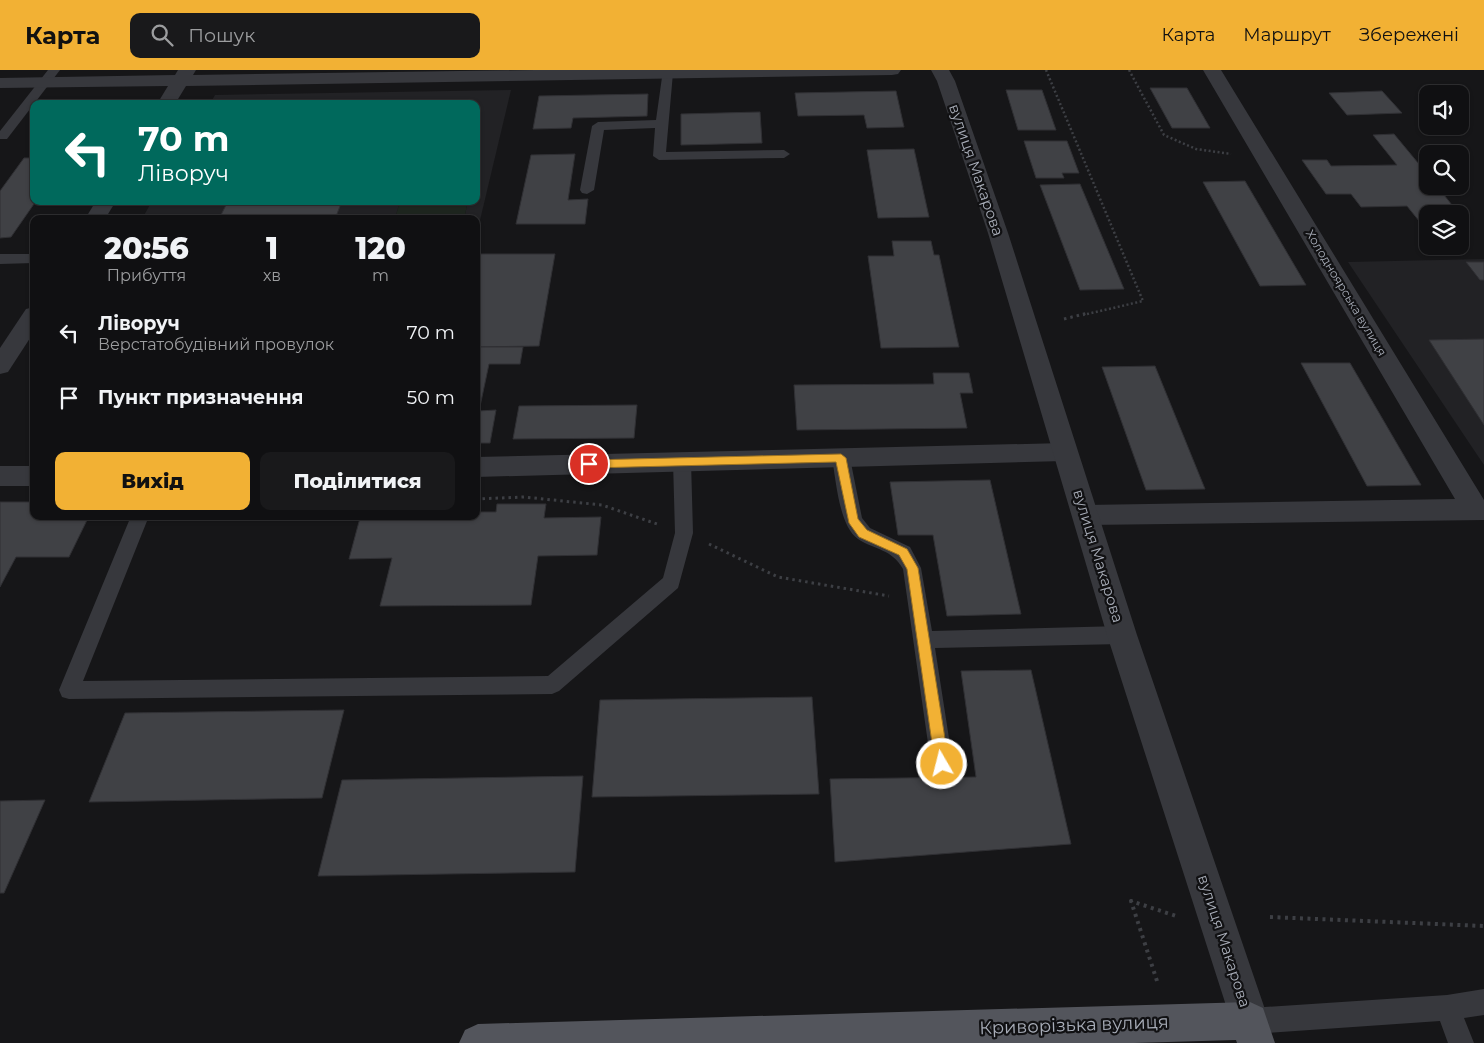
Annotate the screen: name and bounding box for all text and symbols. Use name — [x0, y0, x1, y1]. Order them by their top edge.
search box — [130, 13, 480, 58]
text: Карта — [25, 21, 100, 50]
icon: search — [148, 21, 176, 49]
text: Пошук — [188, 24, 255, 47]
text: Карта — [1162, 24, 1215, 46]
text: Маршрут — [1243, 24, 1331, 46]
text: Збережені — [1359, 24, 1459, 46]
map controls — [1419, 85, 1469, 255]
button: sound — [1419, 85, 1469, 135]
street label: вулиця Макарова — [945, 101, 1008, 238]
text: 70 m — [138, 117, 229, 160]
icon: left — [55, 120, 120, 185]
button: search — [1419, 145, 1469, 195]
text: Ліворуч — [138, 160, 229, 187]
button: layers — [1419, 205, 1469, 255]
street label: Холодноярська вулиця — [1303, 227, 1390, 359]
text: 20:56 — [104, 230, 189, 267]
text: 1 — [266, 230, 278, 267]
text: 120 — [355, 230, 406, 267]
text: Прибуття — [107, 266, 186, 285]
text: хв — [263, 266, 281, 285]
text: m — [372, 266, 389, 285]
text: Ліворуч — [98, 312, 180, 335]
icon: left — [55, 319, 83, 347]
text: 70 m — [406, 321, 455, 344]
text: Верстатобудівний провулок — [98, 335, 334, 354]
icon: arrive — [55, 384, 83, 412]
text: Пункт призначення — [98, 386, 304, 409]
text: 50 m — [407, 386, 455, 409]
pin — [568, 443, 610, 485]
icon: arrive — [575, 450, 603, 478]
button: Вихід — [55, 452, 250, 510]
button: Поділитися — [260, 452, 455, 510]
street label: вулиця Макарова — [1069, 487, 1128, 625]
position arrow — [915, 737, 967, 789]
street label: вулиця Макарова — [1194, 872, 1255, 1010]
street label: Криворізька вулиця — [979, 1011, 1169, 1039]

